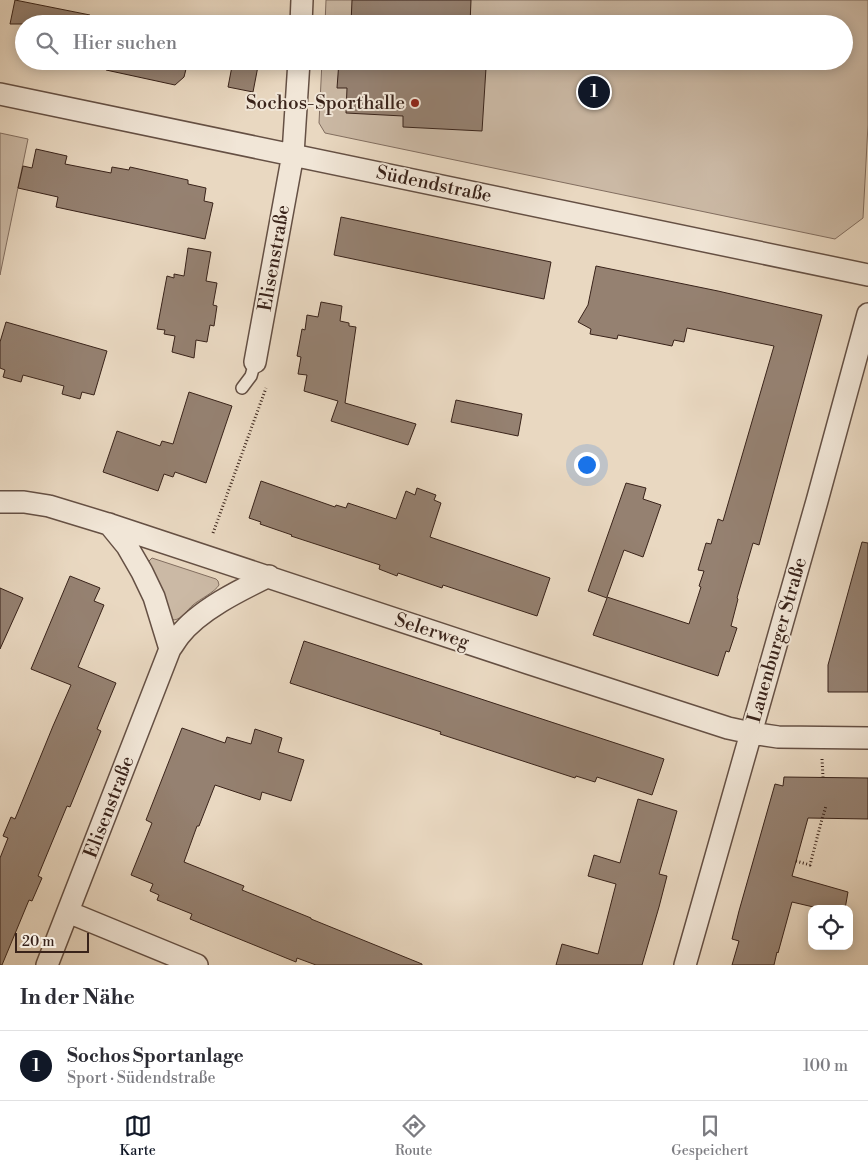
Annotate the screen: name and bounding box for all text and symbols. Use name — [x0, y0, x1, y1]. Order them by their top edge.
search box — [15, 15, 853, 70]
icon: search — [33, 29, 61, 57]
text: Hier suchen — [73, 31, 177, 55]
pin: 1 — [578, 73, 610, 111]
place label: Sochos-Sporthalle — [246, 91, 405, 115]
marker: Sochos-Sporthalle — [409, 97, 421, 109]
street label: Südendstraße — [374, 160, 494, 208]
street label: Elisenstraße — [253, 203, 295, 313]
your location — [574, 452, 600, 478]
street label: Lauenburger Straße — [742, 555, 812, 725]
street label: Selerweg — [392, 608, 473, 654]
street label: Elisenstraße — [79, 753, 139, 861]
map controls — [808, 905, 853, 950]
button: locate — [808, 905, 853, 950]
scale bar — [15, 930, 89, 953]
text: 20 m — [22, 933, 54, 951]
text: In der Nähe — [20, 985, 135, 1011]
text: Sochos Sportanlage — [67, 1044, 244, 1068]
text: 1 — [32, 1056, 40, 1076]
text: 100 m — [803, 1056, 848, 1076]
text: Sport · Südendstraße — [67, 1068, 216, 1088]
tab: Karte — [120, 1112, 156, 1160]
tab: Route — [395, 1112, 432, 1160]
tab: Gespeichert — [671, 1112, 748, 1160]

